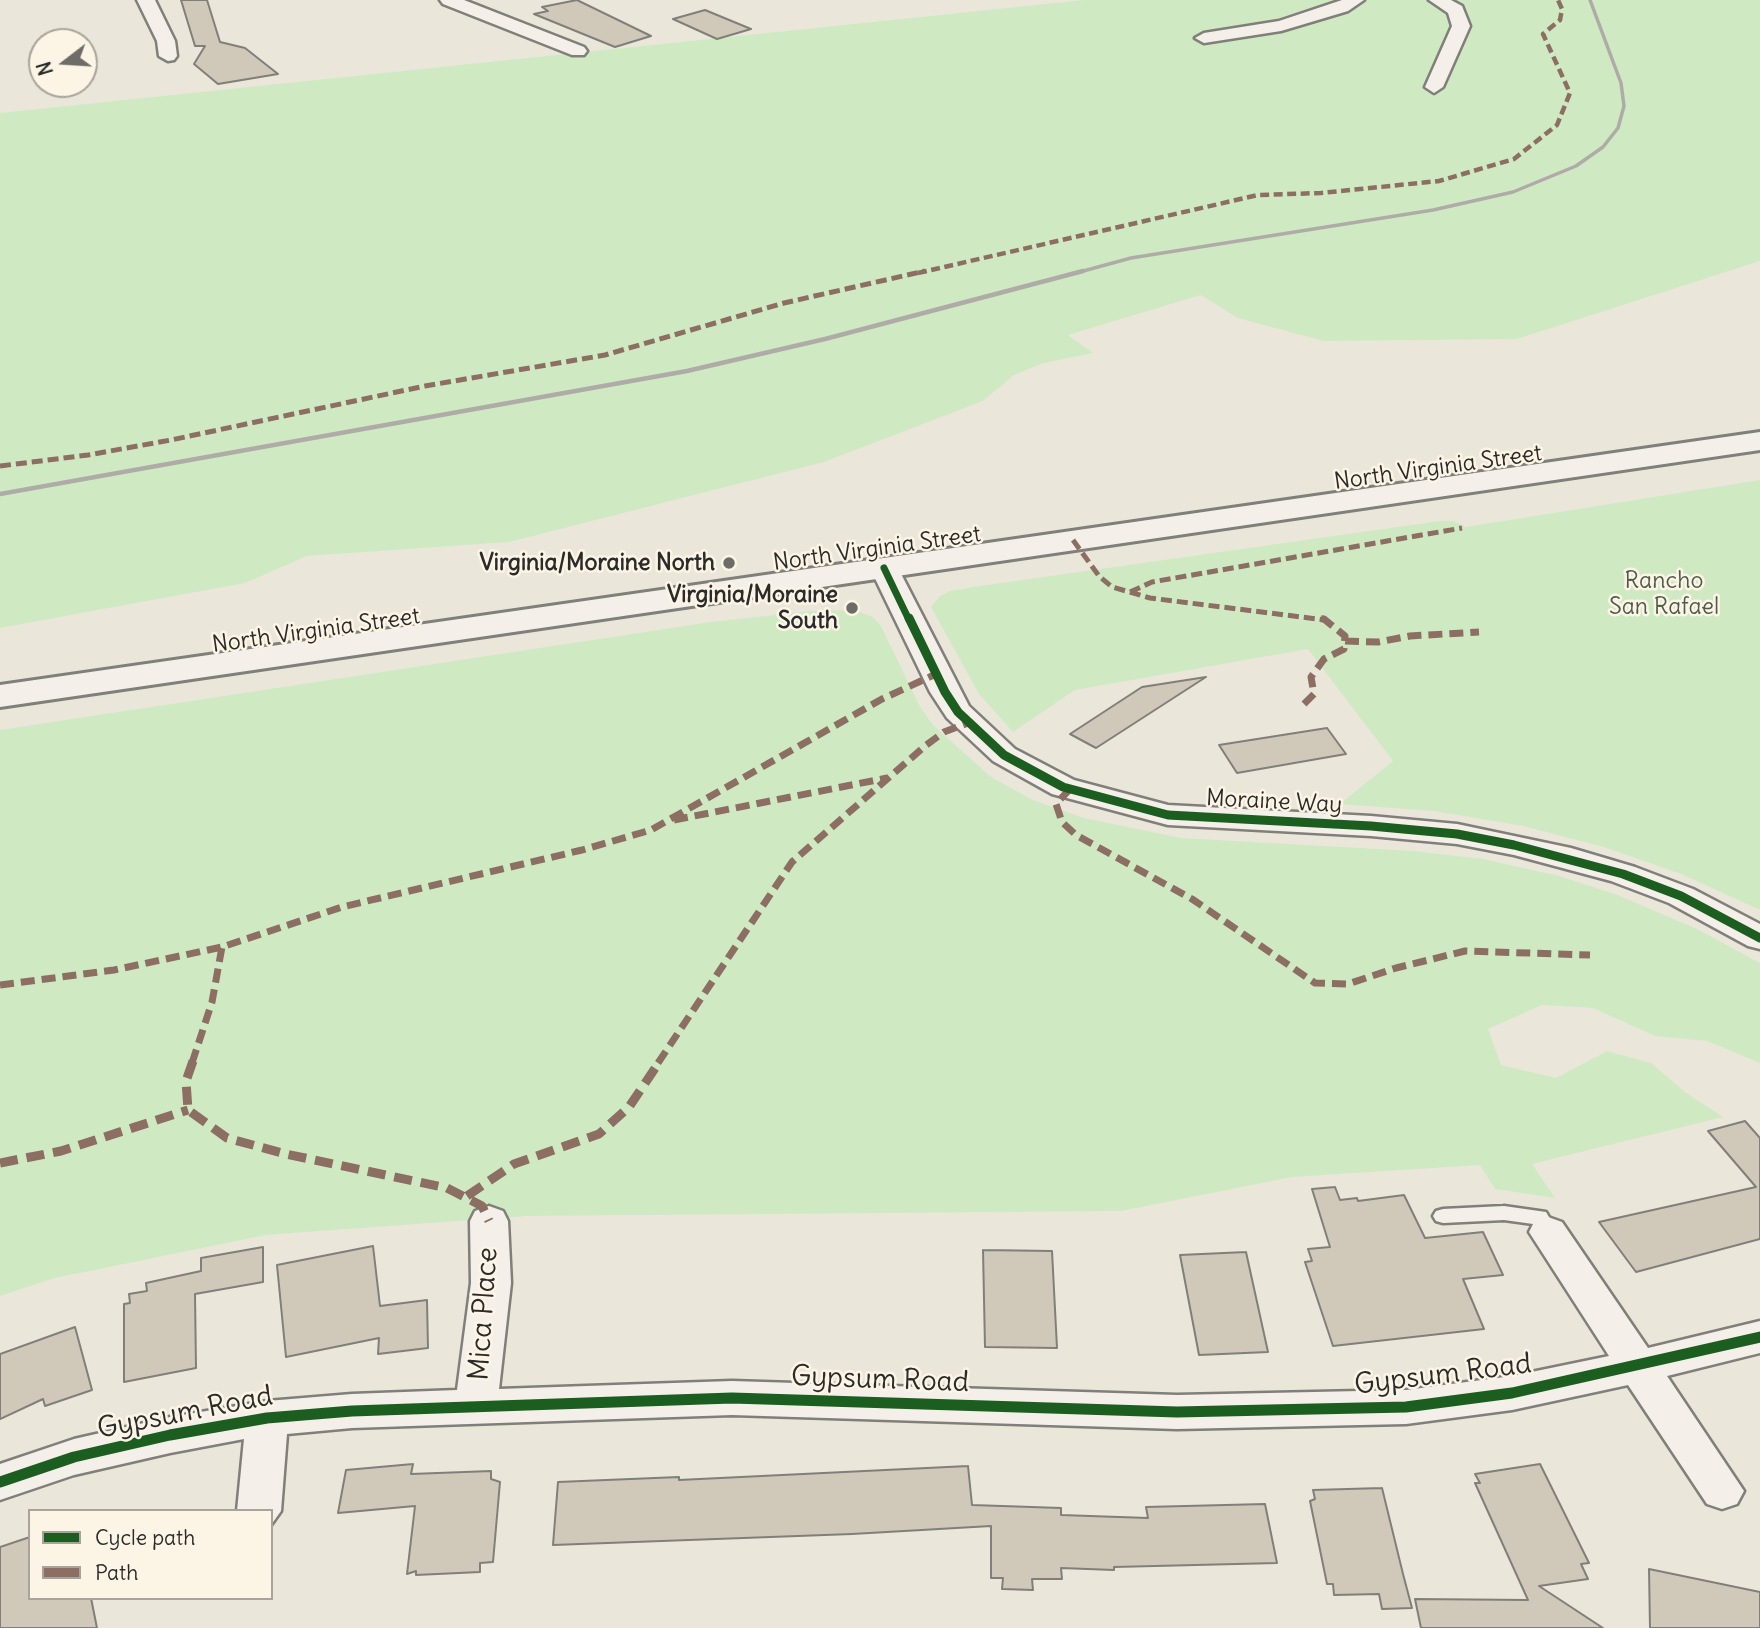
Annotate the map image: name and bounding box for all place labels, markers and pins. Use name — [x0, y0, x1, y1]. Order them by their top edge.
place label: Virginia/Moraine North — [479, 549, 715, 577]
marker: Virginia/Moraine North — [721, 555, 737, 571]
place label: Virginia/Moraine South — [667, 581, 838, 635]
marker: Virginia/Moraine South — [844, 600, 860, 616]

